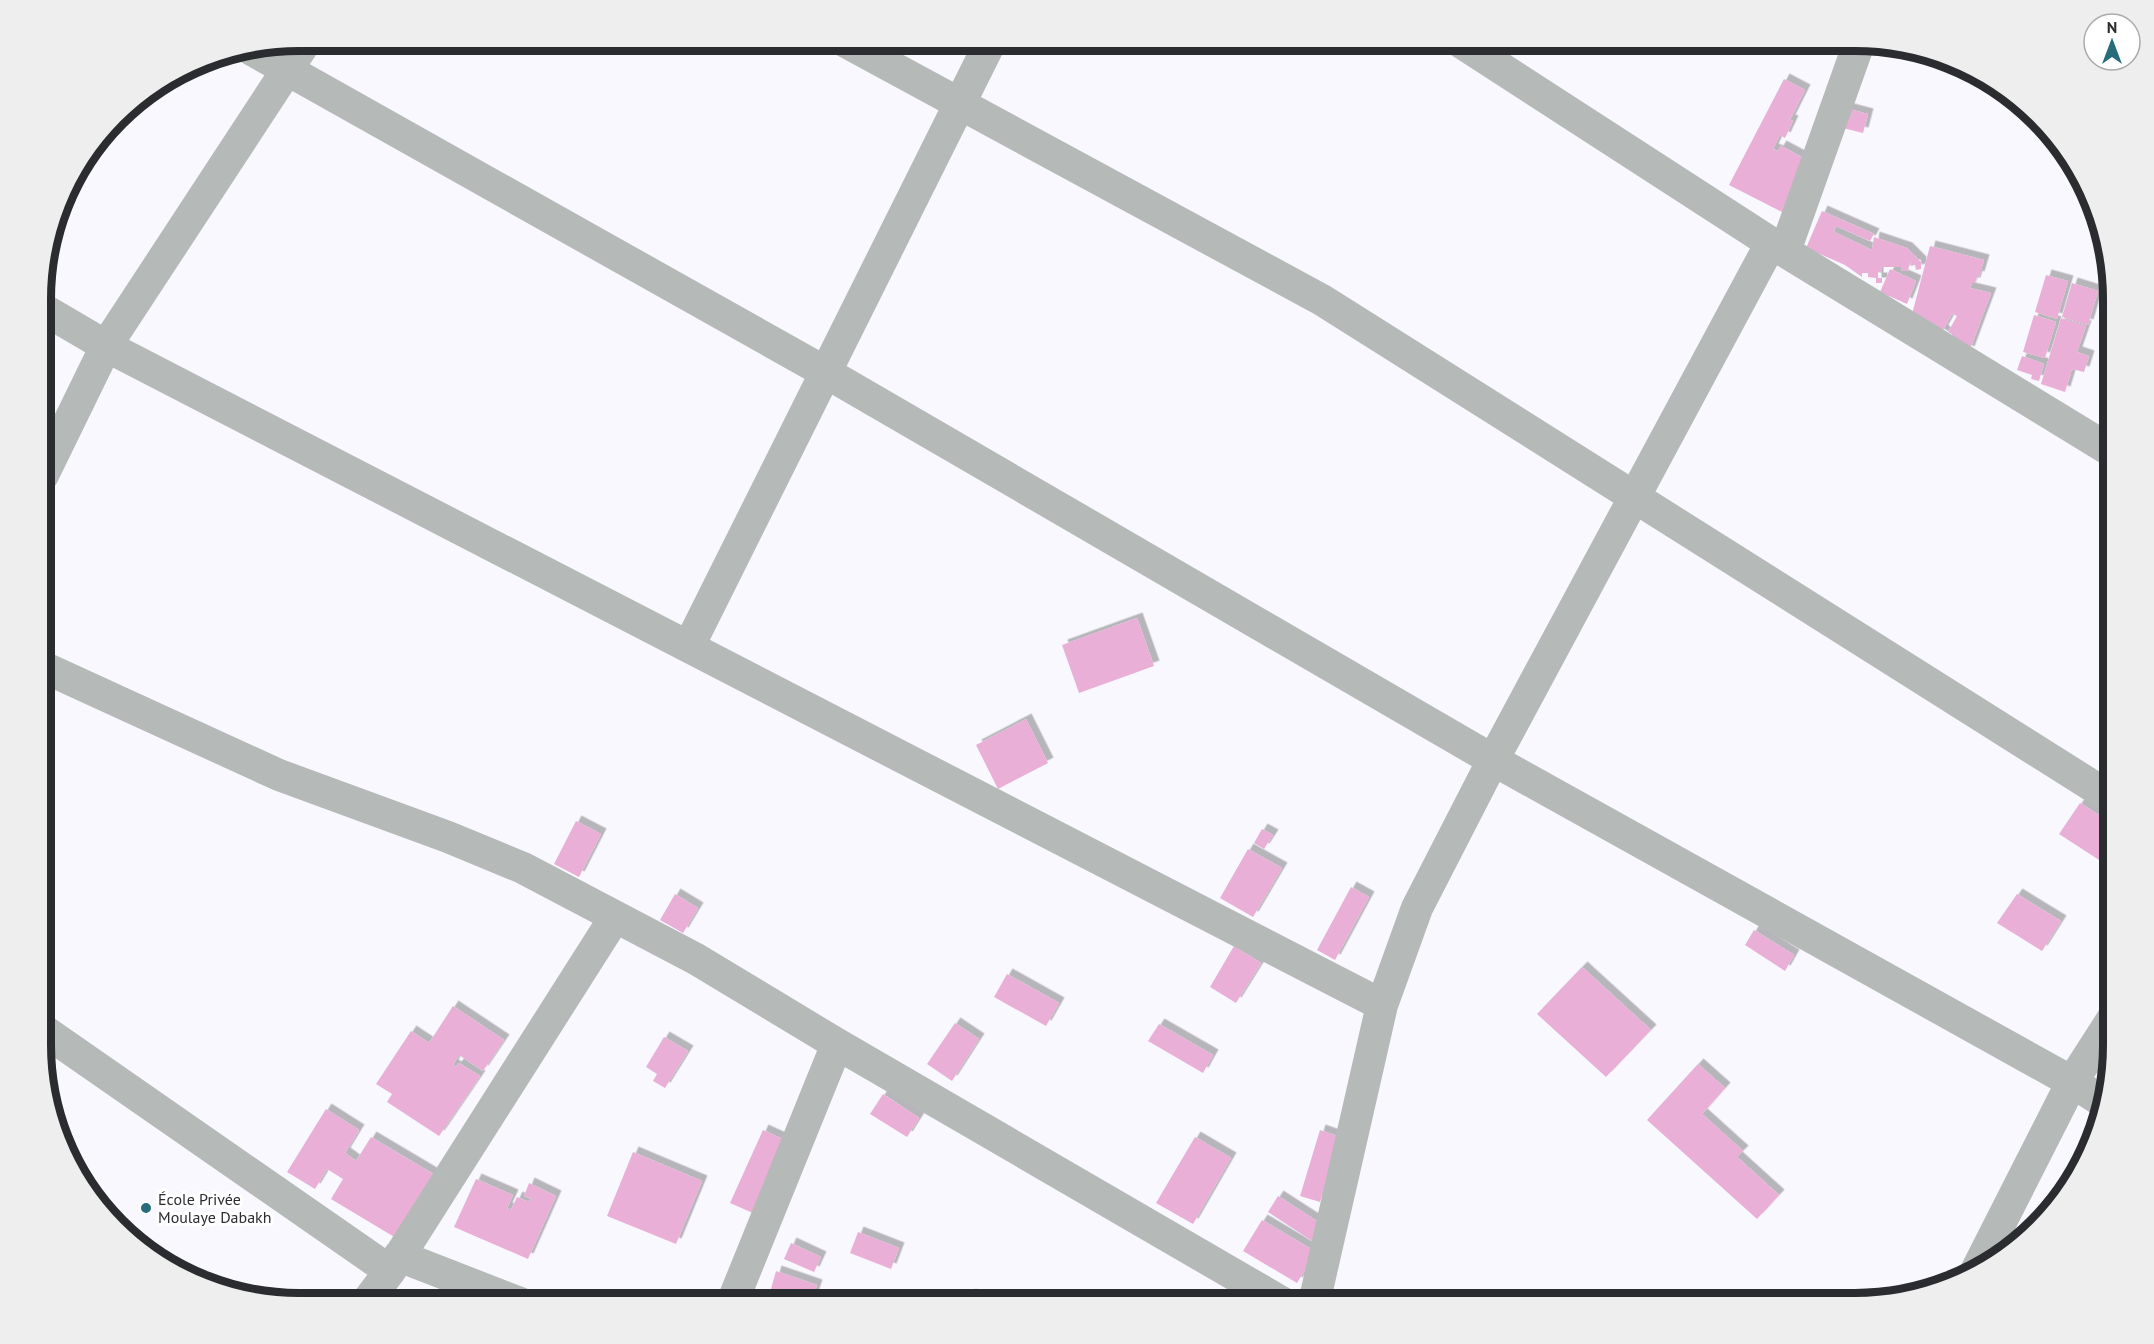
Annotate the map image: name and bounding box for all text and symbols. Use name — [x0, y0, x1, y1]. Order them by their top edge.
north arrow — [2082, 12, 2142, 72]
text: N — [2107, 17, 2117, 37]
place label: École Privée Moulaye Dabakh — [158, 1189, 272, 1227]
marker: École Privée Moulaye Dabakh — [139, 1201, 153, 1215]

